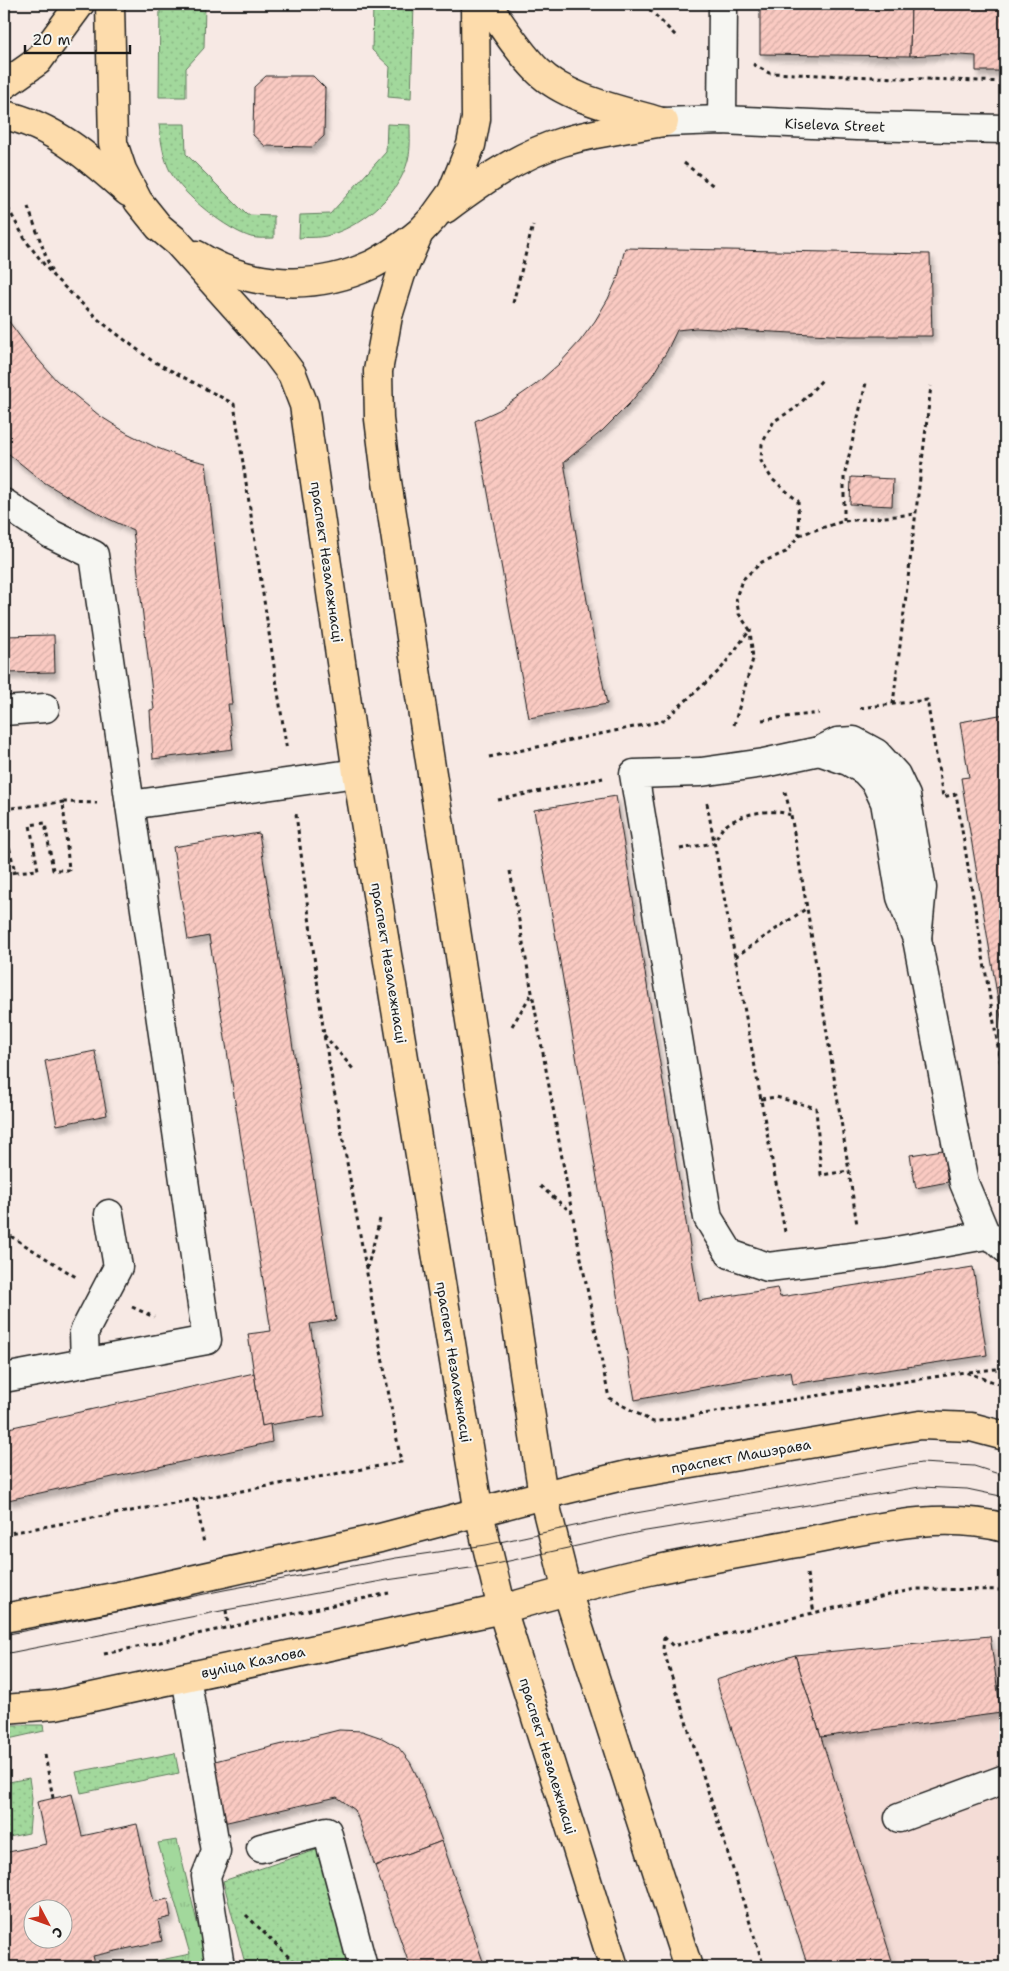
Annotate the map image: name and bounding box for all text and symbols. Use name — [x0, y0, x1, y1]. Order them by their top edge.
scale bar — [25, 22, 130, 54]
text: 20 m — [32, 30, 71, 50]
street label: Kiseleva Street — [784, 114, 886, 136]
street label: праспект Незалежнасці — [307, 480, 347, 644]
street label: праспект Незалежнасці — [367, 881, 411, 1045]
street label: праспект Незалежнасці — [432, 1280, 476, 1444]
street label: праспект Машэрава — [670, 1435, 812, 1477]
street label: вуліца Казлова — [199, 1642, 307, 1682]
street label: праспект Незалежнасці — [516, 1676, 580, 1836]
north arrow — [22, 1898, 72, 1948]
text: С — [48, 1923, 67, 1942]

